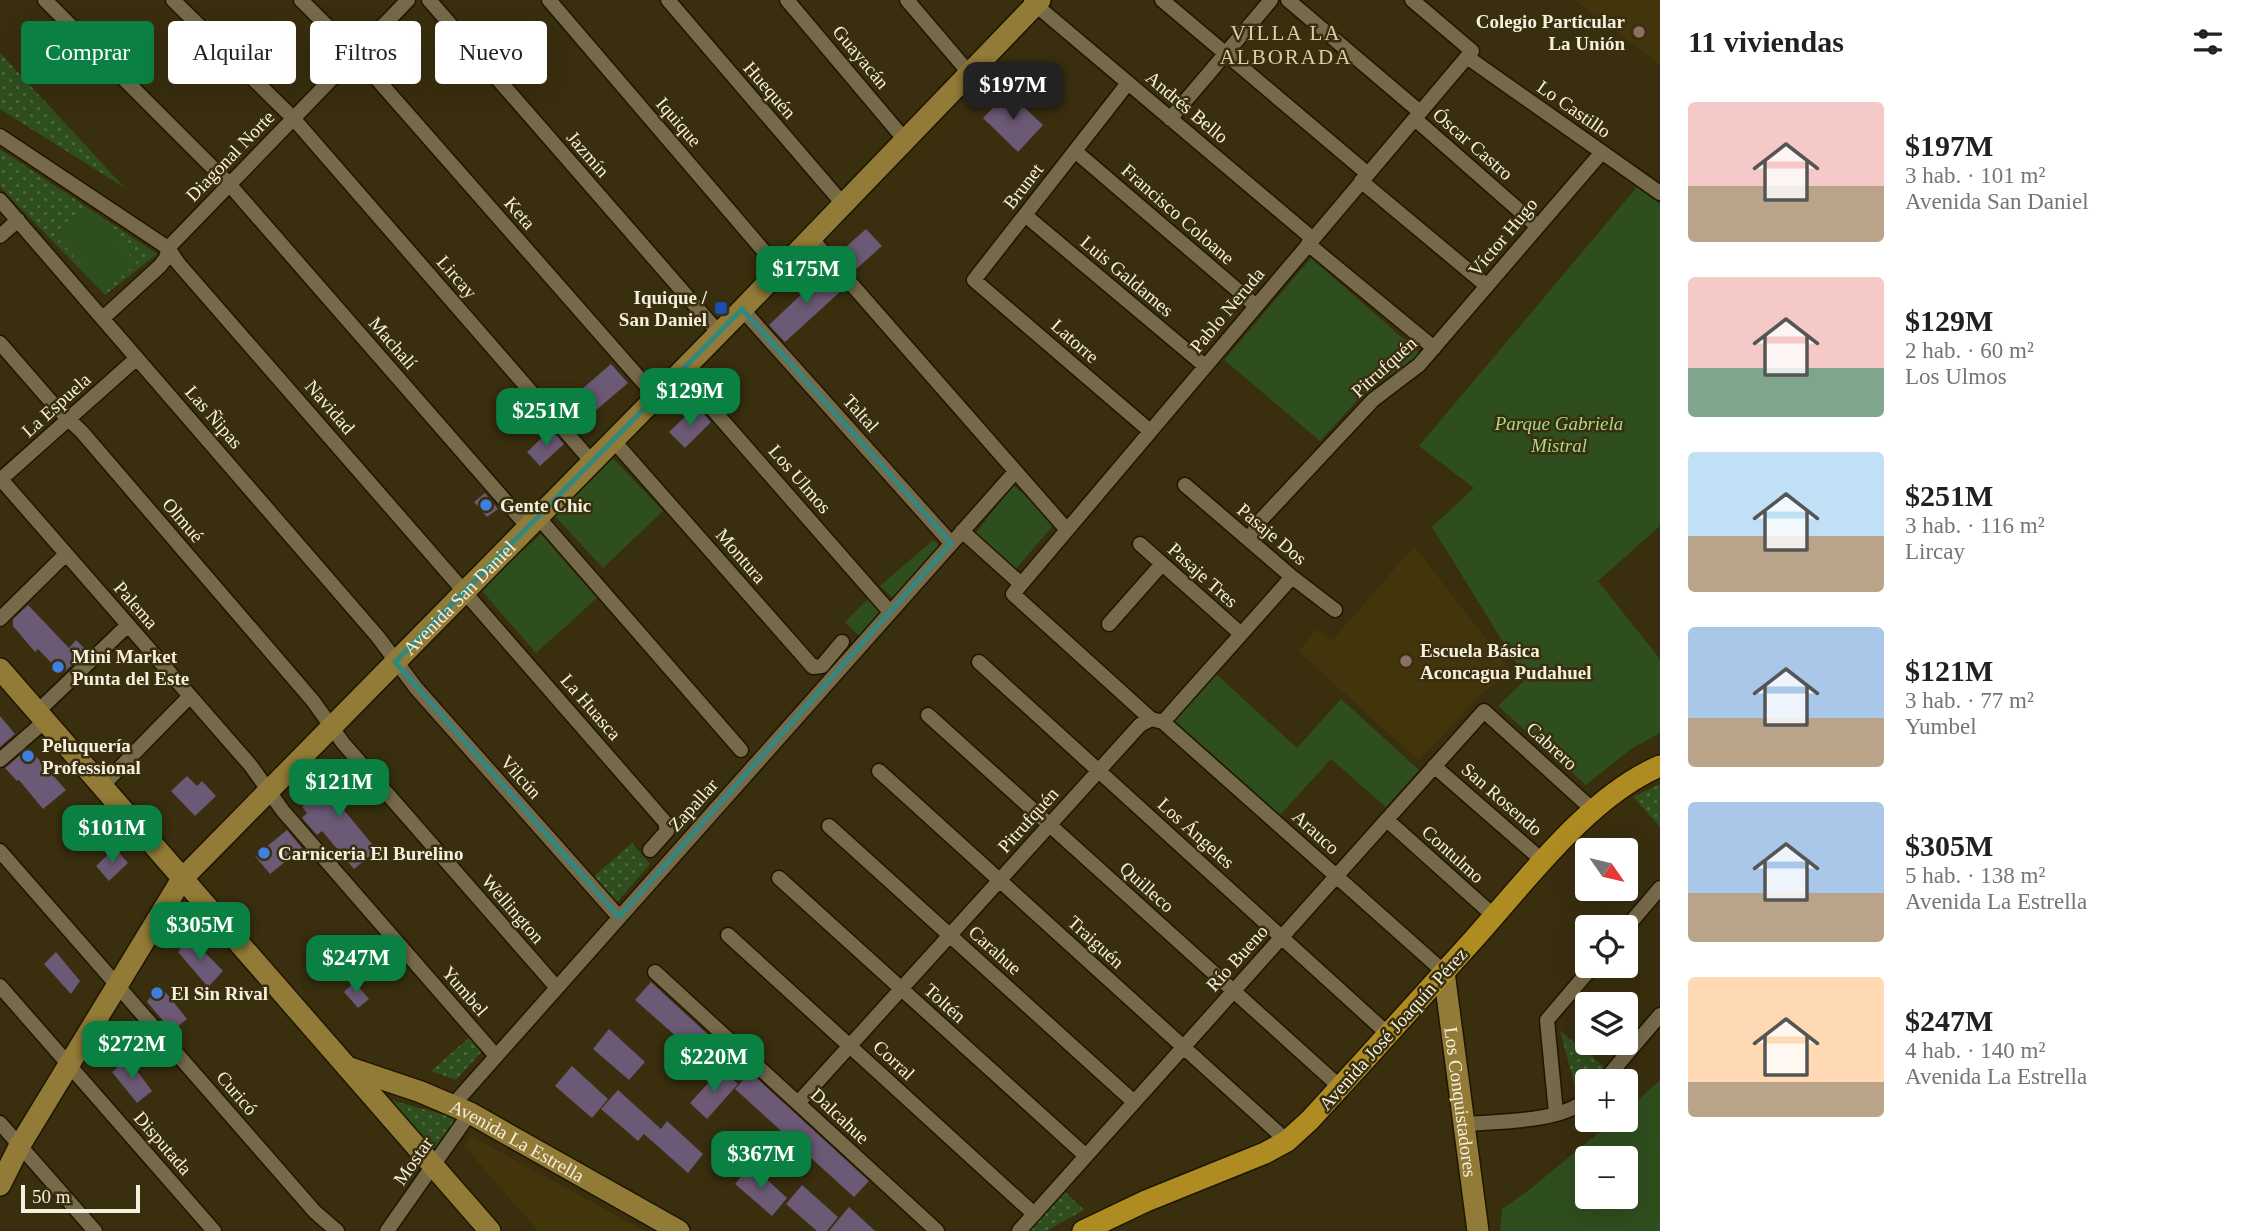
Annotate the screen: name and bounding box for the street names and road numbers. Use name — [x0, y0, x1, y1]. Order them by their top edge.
street label: Guayacán — [829, 21, 894, 93]
street label: Huequén — [740, 57, 801, 123]
street label: Andrés Bello — [1142, 67, 1232, 147]
street label: Lo Castillo — [1533, 76, 1615, 142]
street label: Iquique — [652, 93, 706, 151]
street label: Óscar Castro — [1429, 104, 1517, 184]
street label: Diagonal Norte — [182, 106, 278, 206]
street label: Jazmín — [562, 127, 614, 182]
street label: Brunet — [999, 159, 1048, 213]
street label: Francisco Coloane — [1118, 160, 1238, 268]
street label: Keta — [500, 193, 540, 234]
street label: Víctor Hugo — [1464, 194, 1542, 280]
street label: Luis Galdames — [1076, 231, 1178, 321]
street label: Lircay — [433, 251, 482, 303]
street label: Pablo Neruda — [1186, 263, 1269, 357]
street label: Machalí — [365, 313, 422, 374]
street label: Latorre — [1047, 315, 1103, 367]
street label: Pitrufquén — [1347, 332, 1421, 402]
street label: La Espuela — [17, 368, 95, 441]
street label: Navidad — [301, 376, 359, 439]
street label: Las Ñipas — [181, 381, 247, 453]
street label: Taltal — [839, 390, 883, 436]
street label: Los Ulmos — [765, 440, 835, 518]
street label: Olmué — [158, 494, 208, 546]
street label: Pasaje Dos — [1233, 499, 1311, 569]
street label: Montura — [712, 524, 771, 588]
street label: Avenida San Daniel — [398, 536, 520, 659]
street label: Pasaje Tres — [1164, 538, 1242, 612]
street label: Palema — [110, 577, 163, 633]
street label: La Huasca — [557, 670, 626, 745]
street label: Cabrero — [1522, 718, 1582, 774]
street label: Vilcún — [496, 751, 546, 803]
street label: San Rosendo — [1457, 758, 1547, 840]
street label: Zapallar — [664, 774, 722, 836]
street label: Pitrufquén — [993, 783, 1063, 857]
street label: Los Ángeles — [1153, 793, 1239, 873]
street label: Arauco — [1288, 805, 1344, 859]
street label: Contulmo — [1418, 821, 1488, 887]
street label: Quilleco — [1116, 857, 1178, 917]
street label: Wellington — [478, 870, 549, 948]
street label: Traiguén — [1064, 911, 1129, 973]
street label: Carahue — [964, 921, 1026, 979]
street label: Río Bueno — [1202, 921, 1272, 995]
street label: Avenida José Joaquín Pérez — [1315, 943, 1471, 1115]
street label: Yumbel — [438, 962, 492, 1020]
street label: Toltén — [920, 979, 970, 1027]
street label: Los Conquistadores — [1441, 1025, 1481, 1178]
street label: Corral — [869, 1036, 919, 1084]
street label: Curicó — [212, 1067, 262, 1119]
street label: Dalcahue — [807, 1084, 873, 1148]
street label: Avenida La Estrella — [447, 1095, 589, 1186]
street label: Disputada — [130, 1107, 197, 1179]
street label: Mostar — [389, 1132, 437, 1189]

